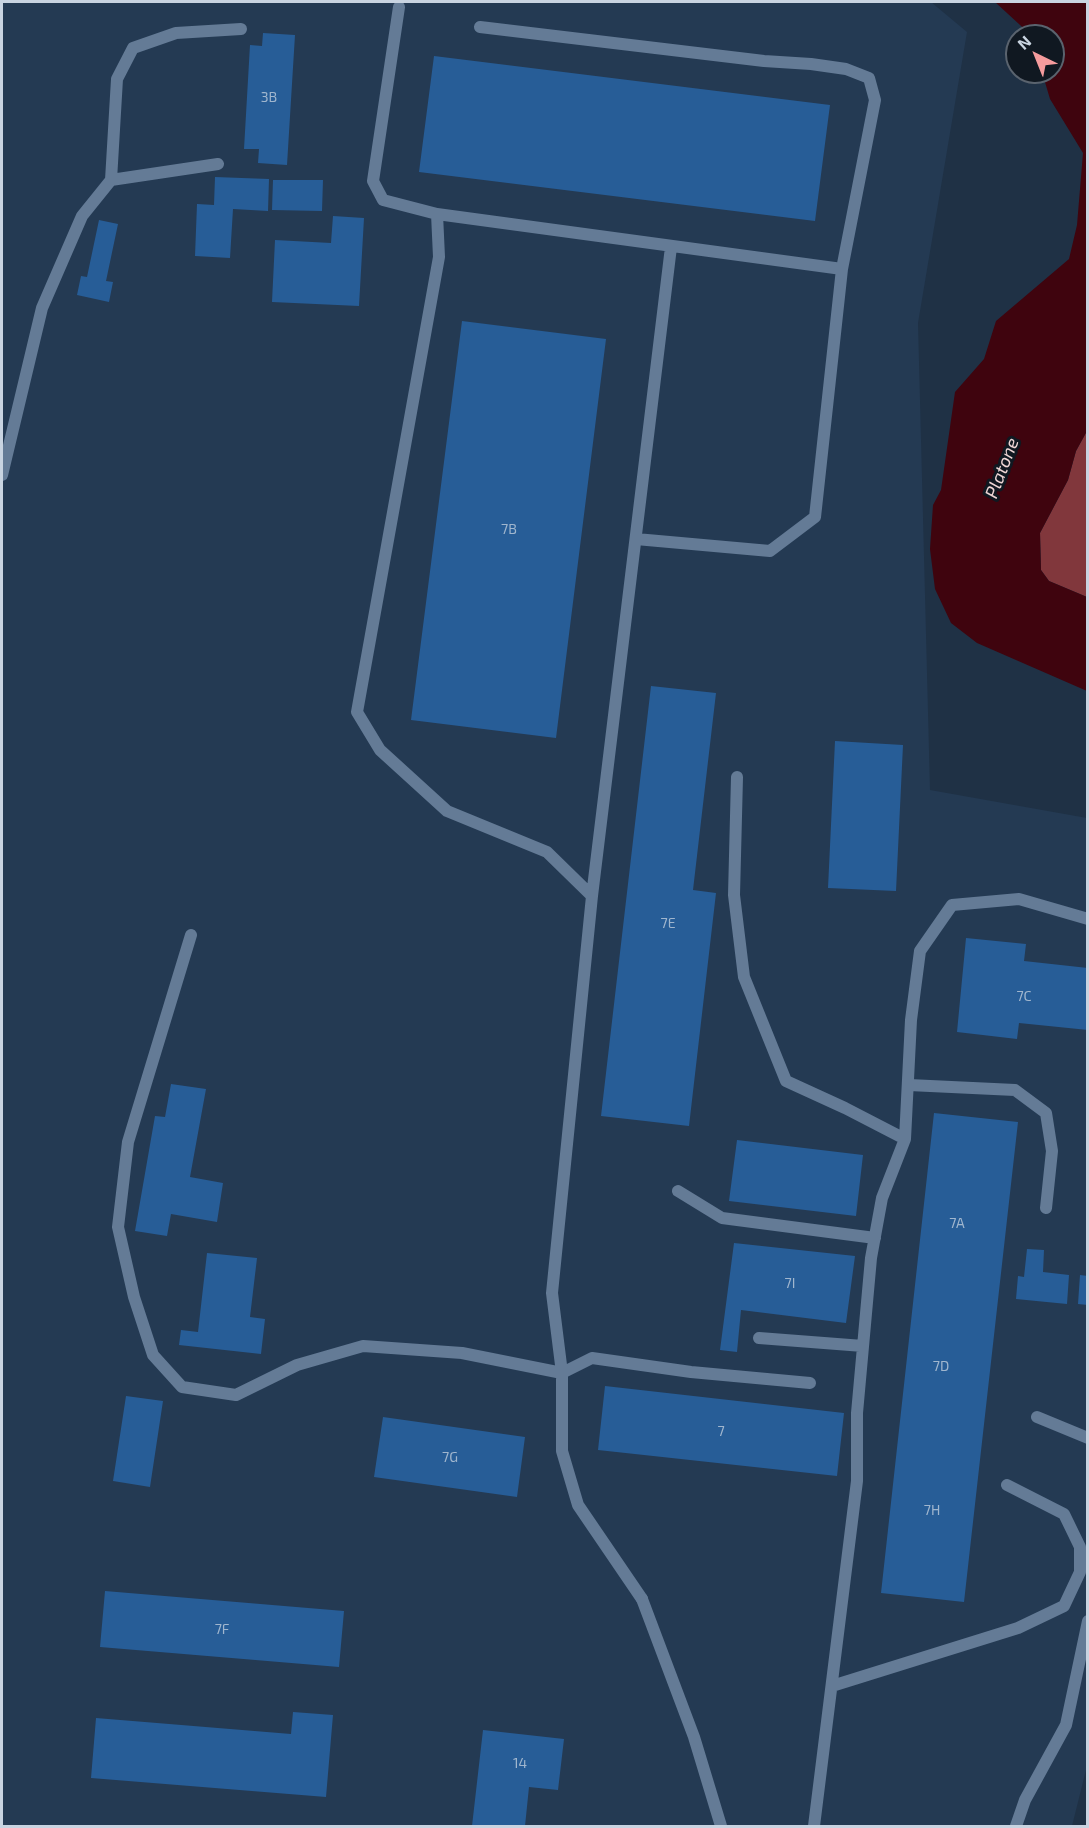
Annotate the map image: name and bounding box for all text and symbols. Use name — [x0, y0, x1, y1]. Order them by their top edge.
north arrow — [1005, 24, 1065, 84]
text: N — [1013, 31, 1034, 53]
house number: 3B — [261, 89, 277, 105]
water label: Platone — [981, 435, 1023, 501]
house number: 7B — [501, 521, 517, 537]
house number: 7E — [660, 915, 676, 931]
house number: 7C — [1016, 988, 1032, 1004]
house number: 7A — [949, 1215, 965, 1231]
house number: 7I — [785, 1275, 795, 1291]
house number: 7D — [933, 1358, 949, 1374]
house number: 7 — [717, 1423, 725, 1439]
house number: 7G — [442, 1449, 458, 1465]
house number: 7H — [924, 1502, 940, 1518]
house number: 7F — [215, 1621, 229, 1637]
house number: 14 — [513, 1755, 527, 1771]

